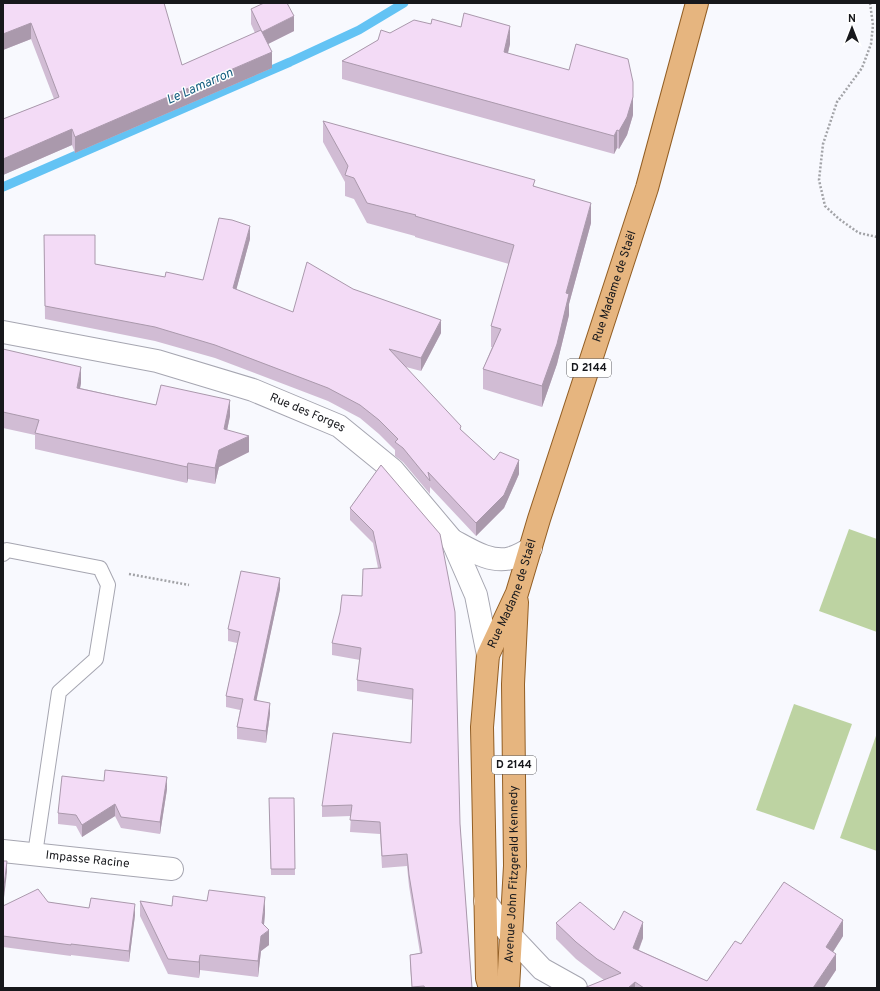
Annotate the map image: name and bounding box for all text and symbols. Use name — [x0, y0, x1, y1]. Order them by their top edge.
north arrow — [832, 8, 872, 48]
text: N — [848, 12, 856, 26]
water label: Le Lamarron — [164, 65, 236, 109]
street label: Rue Madame de Staël — [589, 229, 641, 344]
road number: D 2144 — [567, 359, 611, 377]
street label: Rue des Forges — [267, 390, 349, 436]
street label: Rue Madame de Staël — [484, 537, 541, 651]
road number: D 2144 — [492, 756, 536, 774]
street label: Avenue John Fitzgerald Kennedy — [501, 785, 523, 963]
street label: Impasse Racine — [45, 848, 130, 872]

